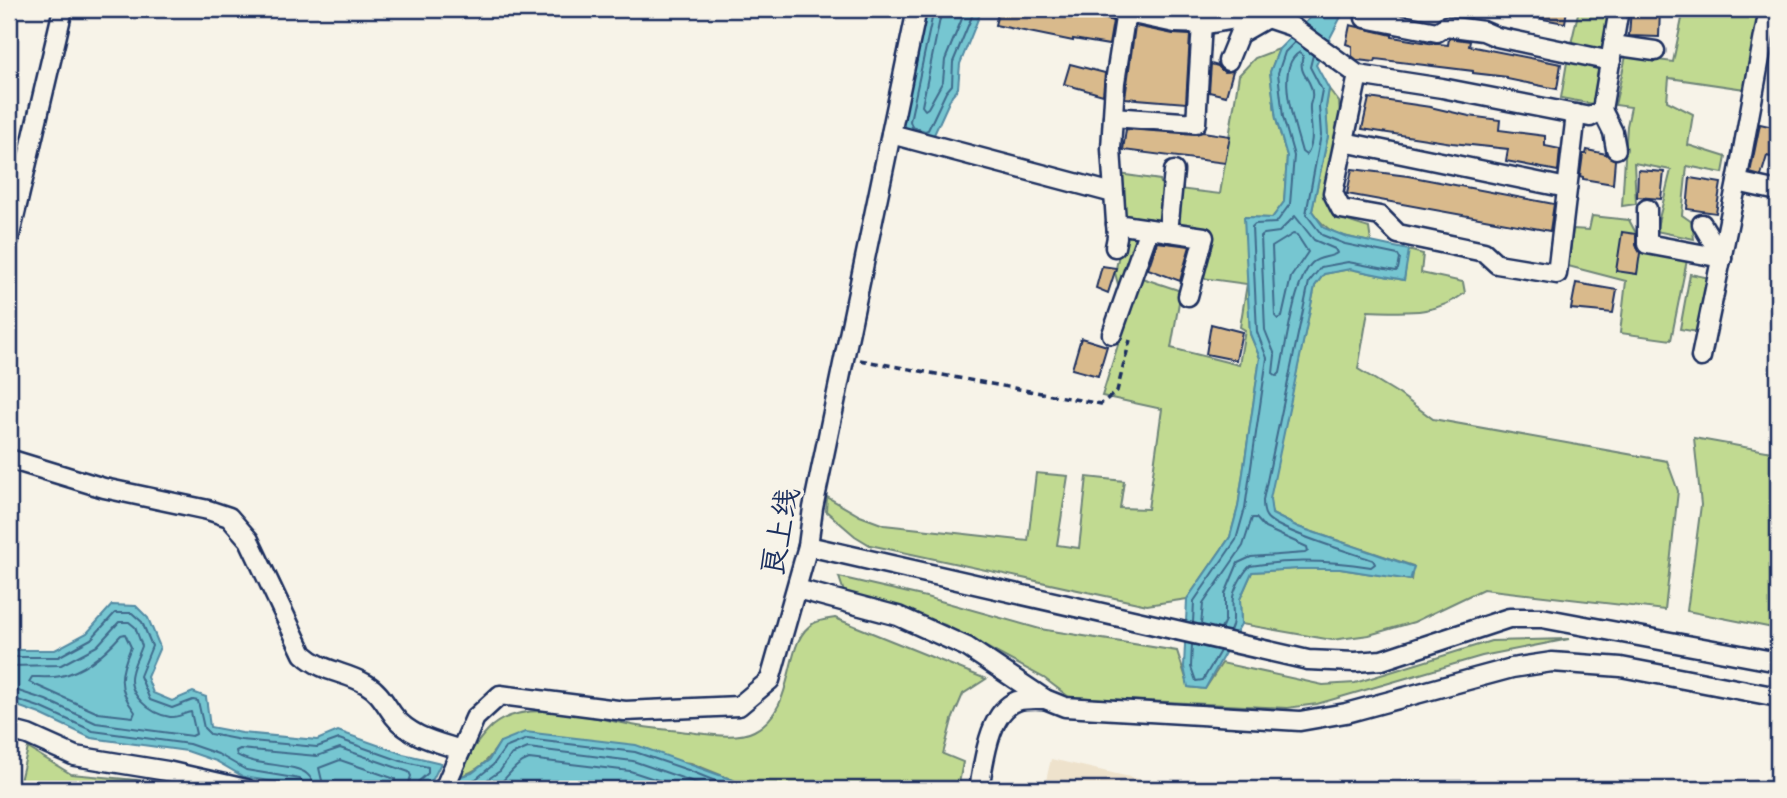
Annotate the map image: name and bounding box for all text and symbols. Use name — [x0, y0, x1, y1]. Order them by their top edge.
street label: 良上线 — [753, 484, 807, 580]

